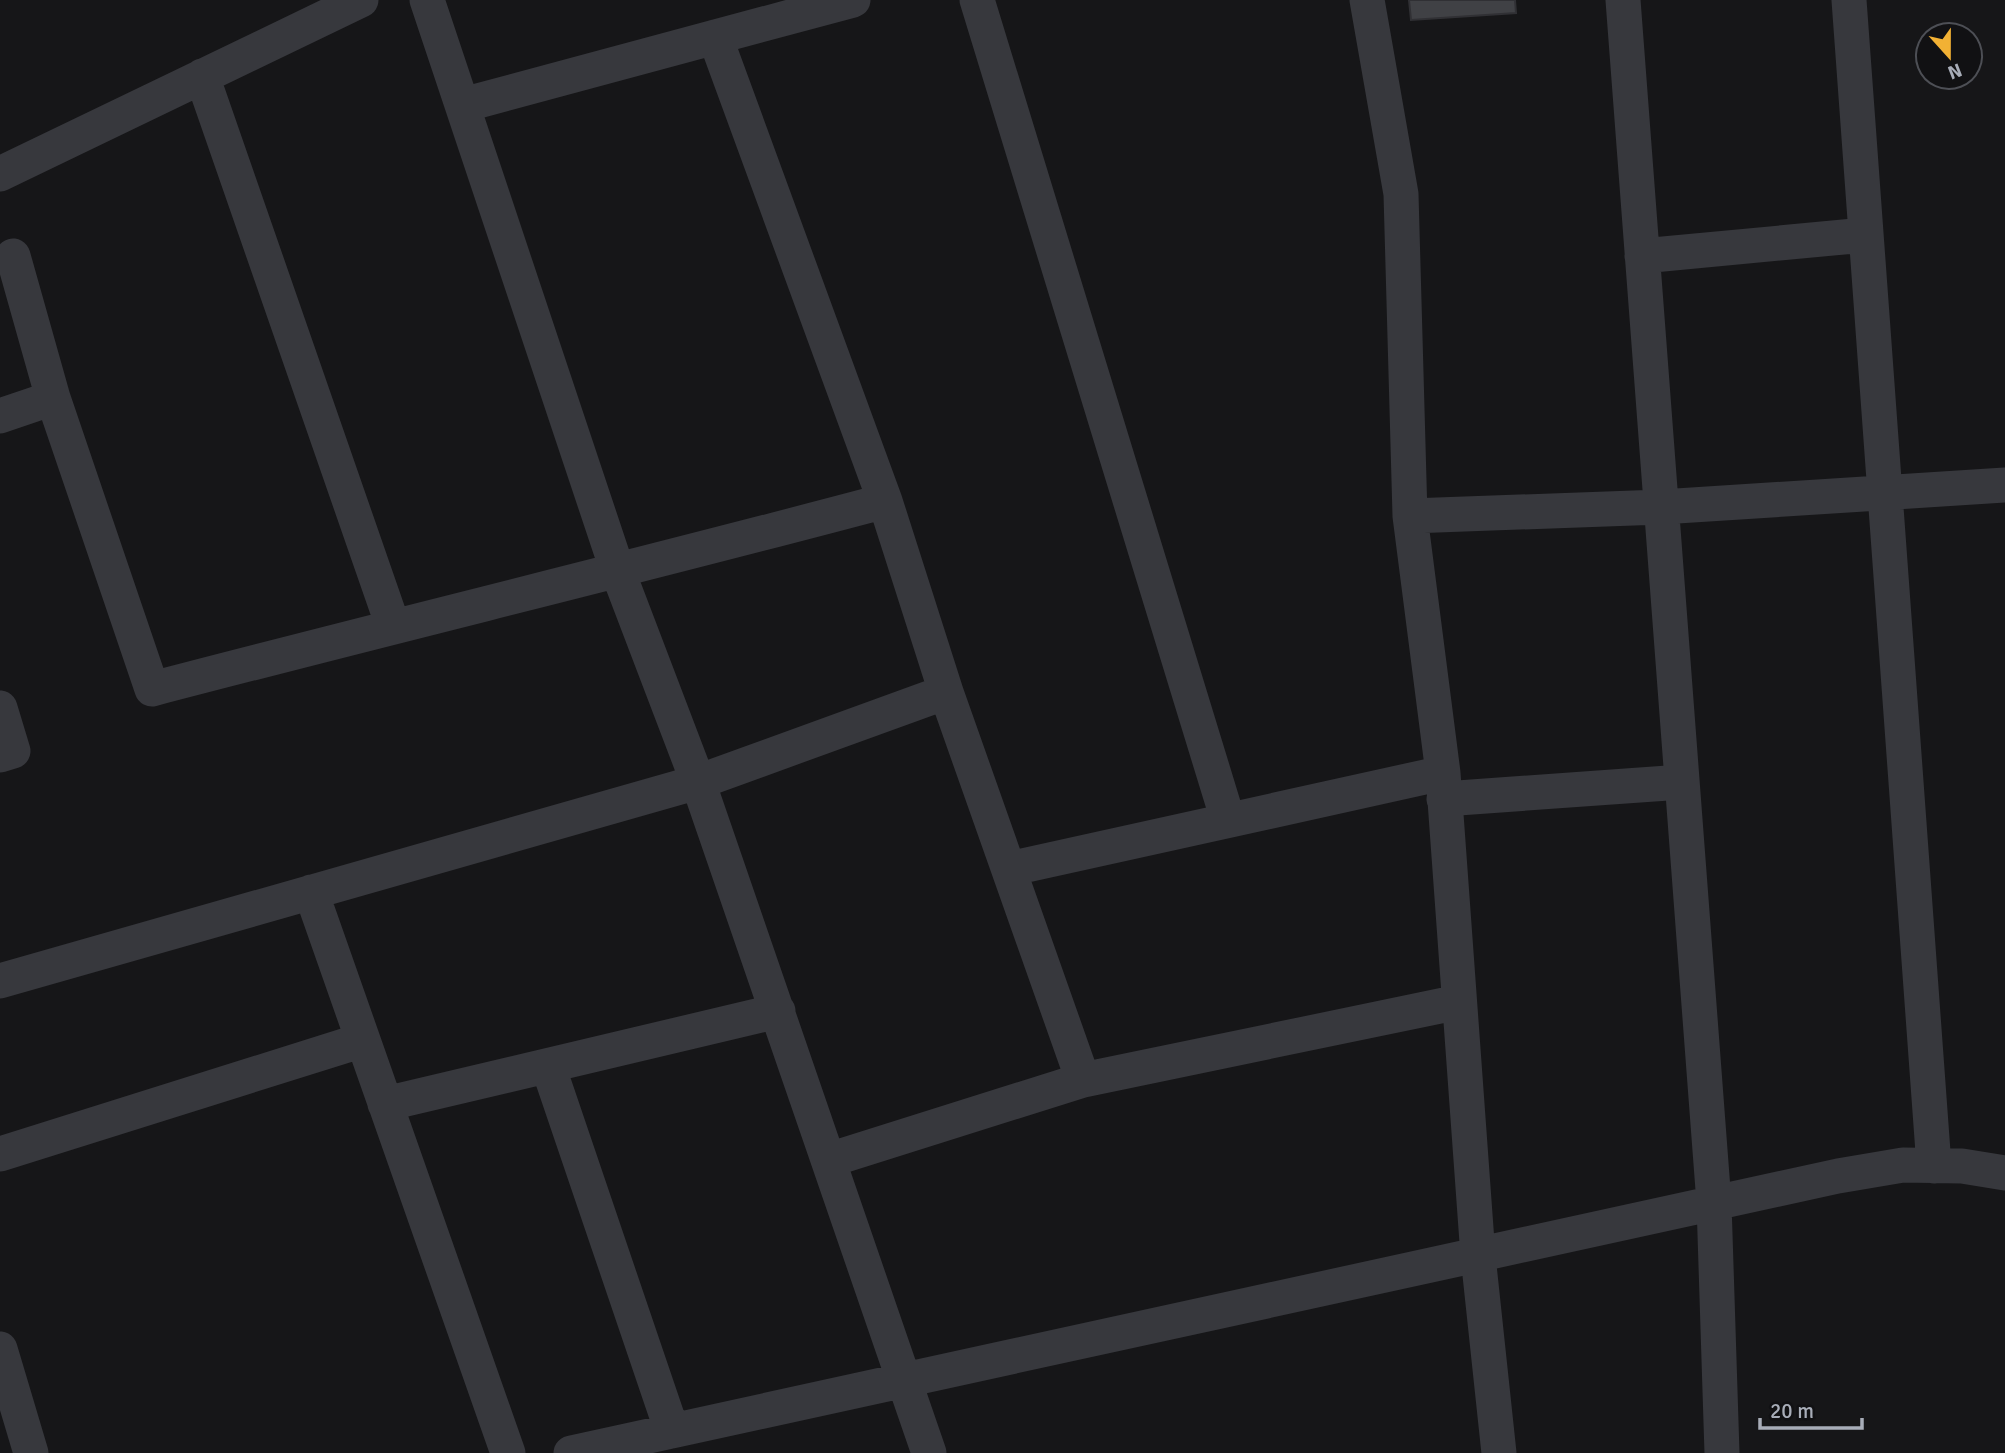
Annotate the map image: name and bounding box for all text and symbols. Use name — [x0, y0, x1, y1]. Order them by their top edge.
north arrow — [1914, 21, 1984, 91]
text: N — [1944, 57, 1965, 85]
scale bar — [1760, 1386, 1862, 1430]
text: 20 m — [1770, 1398, 1814, 1424]

